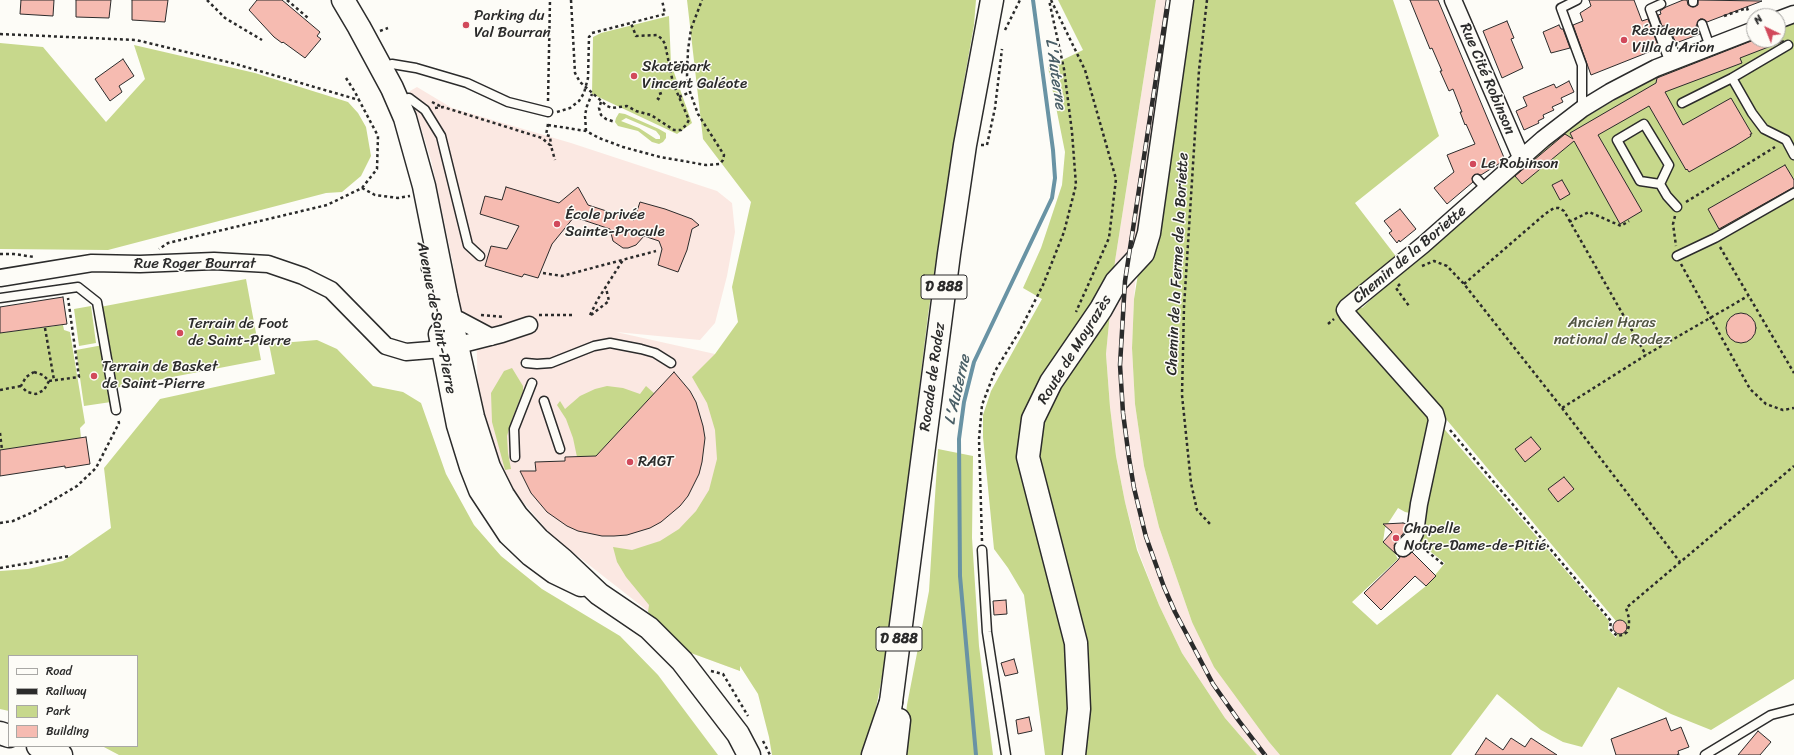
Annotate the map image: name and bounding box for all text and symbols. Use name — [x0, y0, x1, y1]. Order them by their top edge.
place label: Parking du Val Bourran — [474, 7, 551, 42]
north arrow — [1746, 8, 1786, 48]
text: N — [1749, 10, 1767, 29]
marker: Parking du Val Bourran — [461, 20, 471, 30]
street label: Rue Cité Robinson — [1455, 21, 1519, 137]
place label: Résidence Villa d'Arion — [1632, 22, 1714, 57]
marker: Résidence Villa d'Arion — [1619, 35, 1629, 45]
water label: L'Auterne — [1041, 38, 1069, 110]
place label: Skatepark Vincent Galéote — [642, 58, 747, 93]
marker: Skatepark Vincent Galéote — [629, 71, 639, 81]
street label: Chemin de la Ferme de la Boriette — [1163, 152, 1193, 376]
place label: Le Robinson — [1481, 155, 1558, 173]
marker: Le Robinson — [1468, 159, 1478, 169]
street label: Chemin de la Boriette — [1350, 202, 1470, 308]
place label: École privée Sainte-Procule — [565, 206, 665, 241]
marker: École privée Sainte-Procule — [552, 219, 562, 229]
street label: Avenue de Saint-Pierre — [412, 240, 460, 396]
street label: Rue Roger Bourrat — [134, 255, 256, 273]
road number: D 888 — [921, 275, 967, 299]
street label: Route de Moyrazès — [1034, 292, 1116, 408]
park label: Ancien Haras national de Rodez — [1554, 314, 1670, 349]
place label: Terrain de Foot de Saint-Pierre — [188, 315, 291, 350]
street label: Rocade de Rodez — [916, 321, 950, 433]
marker: Terrain de Foot de Saint-Pierre — [175, 328, 185, 338]
water label: L'Auterne — [941, 353, 975, 427]
place label: Terrain de Basket de Saint-Pierre — [102, 358, 218, 393]
marker: Terrain de Basket de Saint-Pierre — [89, 371, 99, 381]
place label: RAGT — [638, 453, 674, 471]
marker: RAGT — [625, 457, 635, 467]
place label: Chapelle Notre-Dame-de-Pitié — [1404, 520, 1546, 555]
marker: Chapelle Notre-Dame-de-Pitié — [1391, 533, 1401, 543]
road number: D 888 — [876, 627, 922, 651]
legend — [8, 655, 138, 747]
text: Road — [46, 660, 72, 682]
text: Railway — [46, 680, 87, 702]
text: Park — [46, 700, 71, 722]
text: Building — [46, 720, 89, 742]

